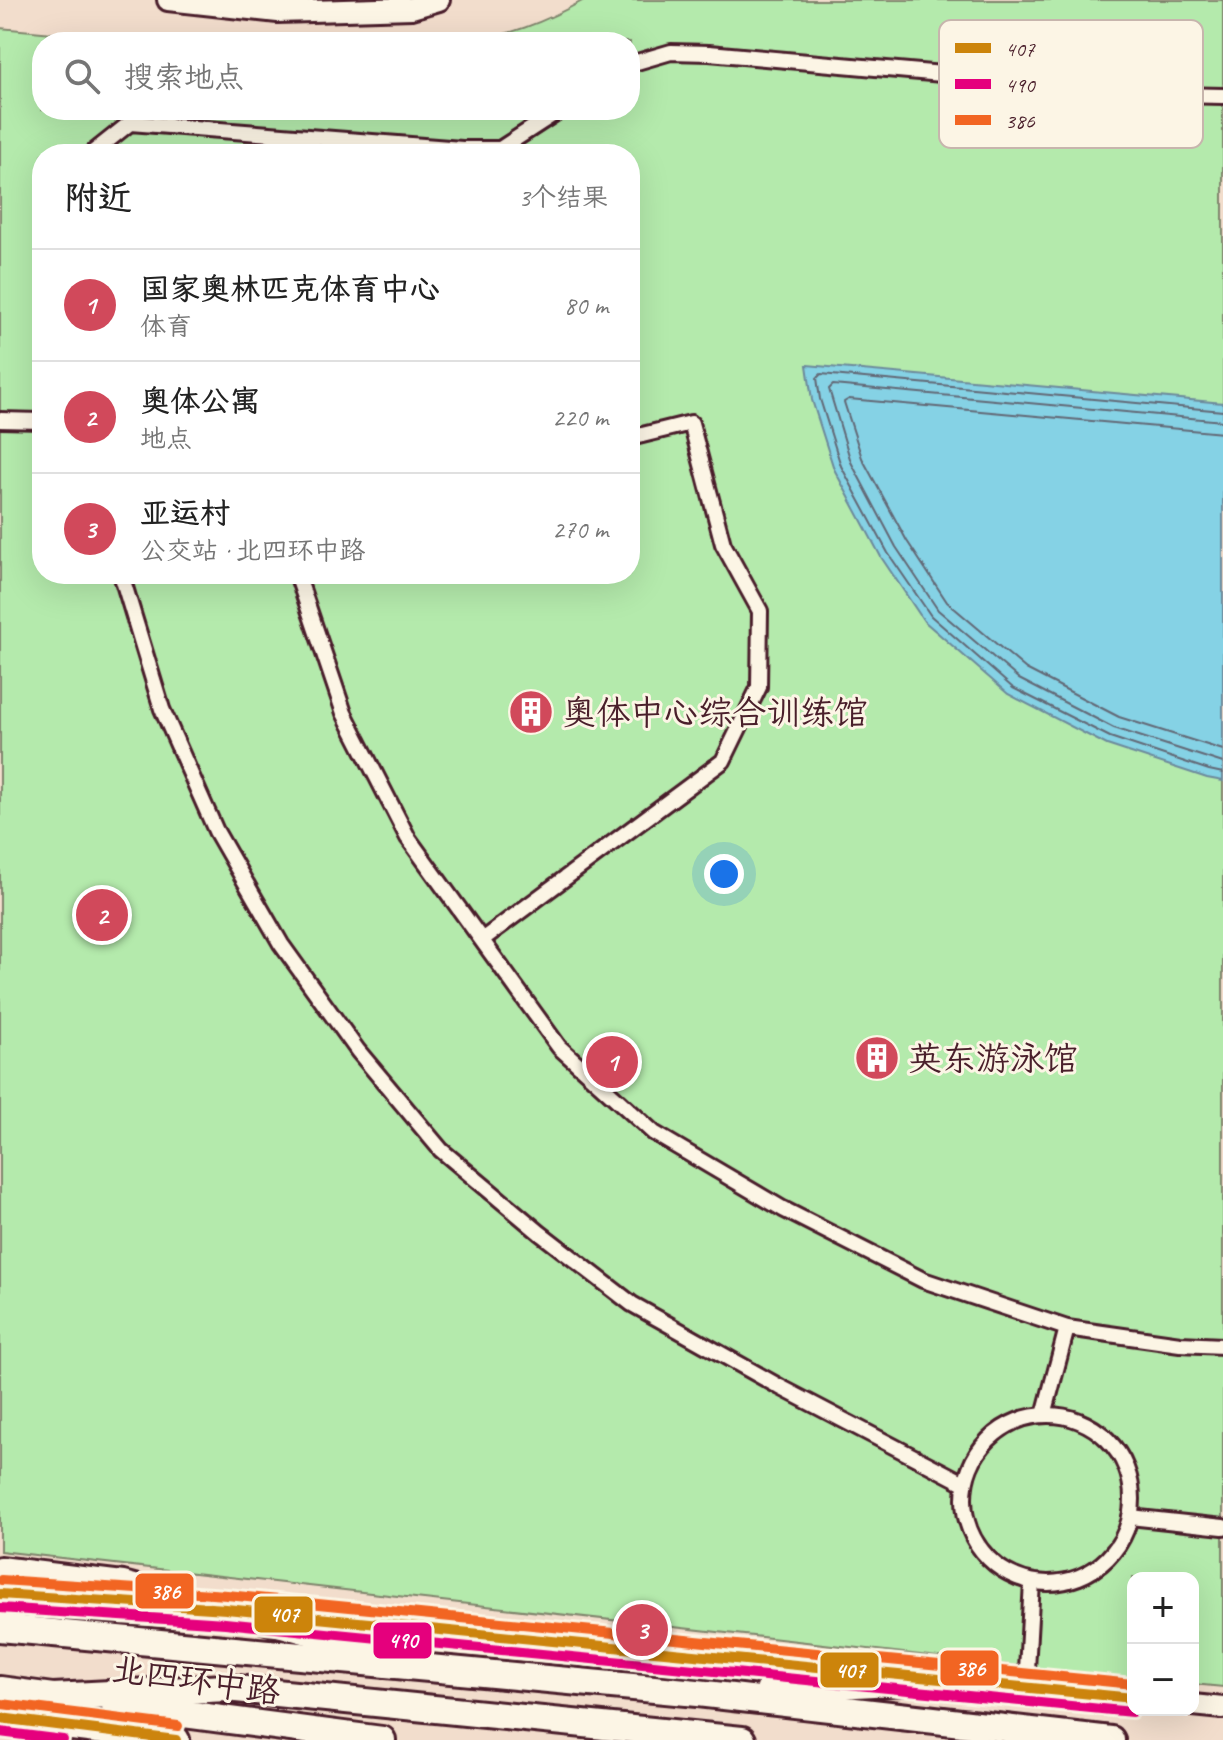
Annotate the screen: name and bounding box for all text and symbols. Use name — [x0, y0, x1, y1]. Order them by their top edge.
legend — [939, 20, 1203, 148]
search box — [32, 32, 640, 120]
text: 407 — [1005, 35, 1036, 63]
icon: search — [60, 54, 104, 98]
text: 搜索地点 — [124, 58, 244, 96]
text: 490 — [1005, 71, 1037, 99]
text: 386 — [1005, 107, 1036, 135]
text: 附近 — [64, 176, 132, 219]
text: 3个结果 — [518, 181, 608, 214]
text: 国家奥林匹克体育中心 — [140, 270, 440, 308]
text: 1 — [84, 289, 96, 322]
text: 80 m — [564, 289, 608, 322]
text: 体育 — [140, 310, 192, 343]
text: 奥体公寓 — [140, 382, 260, 420]
text: 2 — [84, 401, 96, 434]
text: 220 m — [552, 401, 608, 434]
text: 地点 — [140, 422, 192, 455]
text: 亚运村 — [140, 494, 230, 532]
text: 3 — [84, 513, 96, 546]
text: 270 m — [552, 513, 608, 546]
text: 公交站 · 北四环中路 — [140, 534, 365, 567]
building icon: 奥体中心综合训练馆 — [507, 688, 555, 736]
place label: 奥体中心综合训练馆 — [562, 691, 868, 734]
your location — [704, 854, 744, 894]
pin: 2 — [76, 885, 128, 945]
pin: 1 — [586, 1032, 638, 1092]
building icon: 英东游泳馆 — [853, 1034, 901, 1082]
place label: 英东游泳馆 — [908, 1037, 1078, 1080]
line badge: 386 — [134, 1572, 195, 1610]
map controls — [1127, 1572, 1199, 1716]
button: + — [1127, 1572, 1199, 1644]
text: 386 — [150, 1578, 182, 1606]
line badge: 407 — [253, 1595, 314, 1634]
pin: 3 — [616, 1600, 668, 1660]
text: 407 — [269, 1601, 301, 1629]
line badge: 490 — [372, 1621, 433, 1660]
text: 490 — [388, 1627, 420, 1655]
button: − — [1127, 1644, 1199, 1716]
street label: 北四环中路 — [109, 1647, 283, 1713]
line badge: 386 — [939, 1649, 1000, 1687]
line badge: 407 — [819, 1651, 880, 1689]
text: 386 — [955, 1655, 987, 1683]
text: 407 — [835, 1657, 867, 1685]

